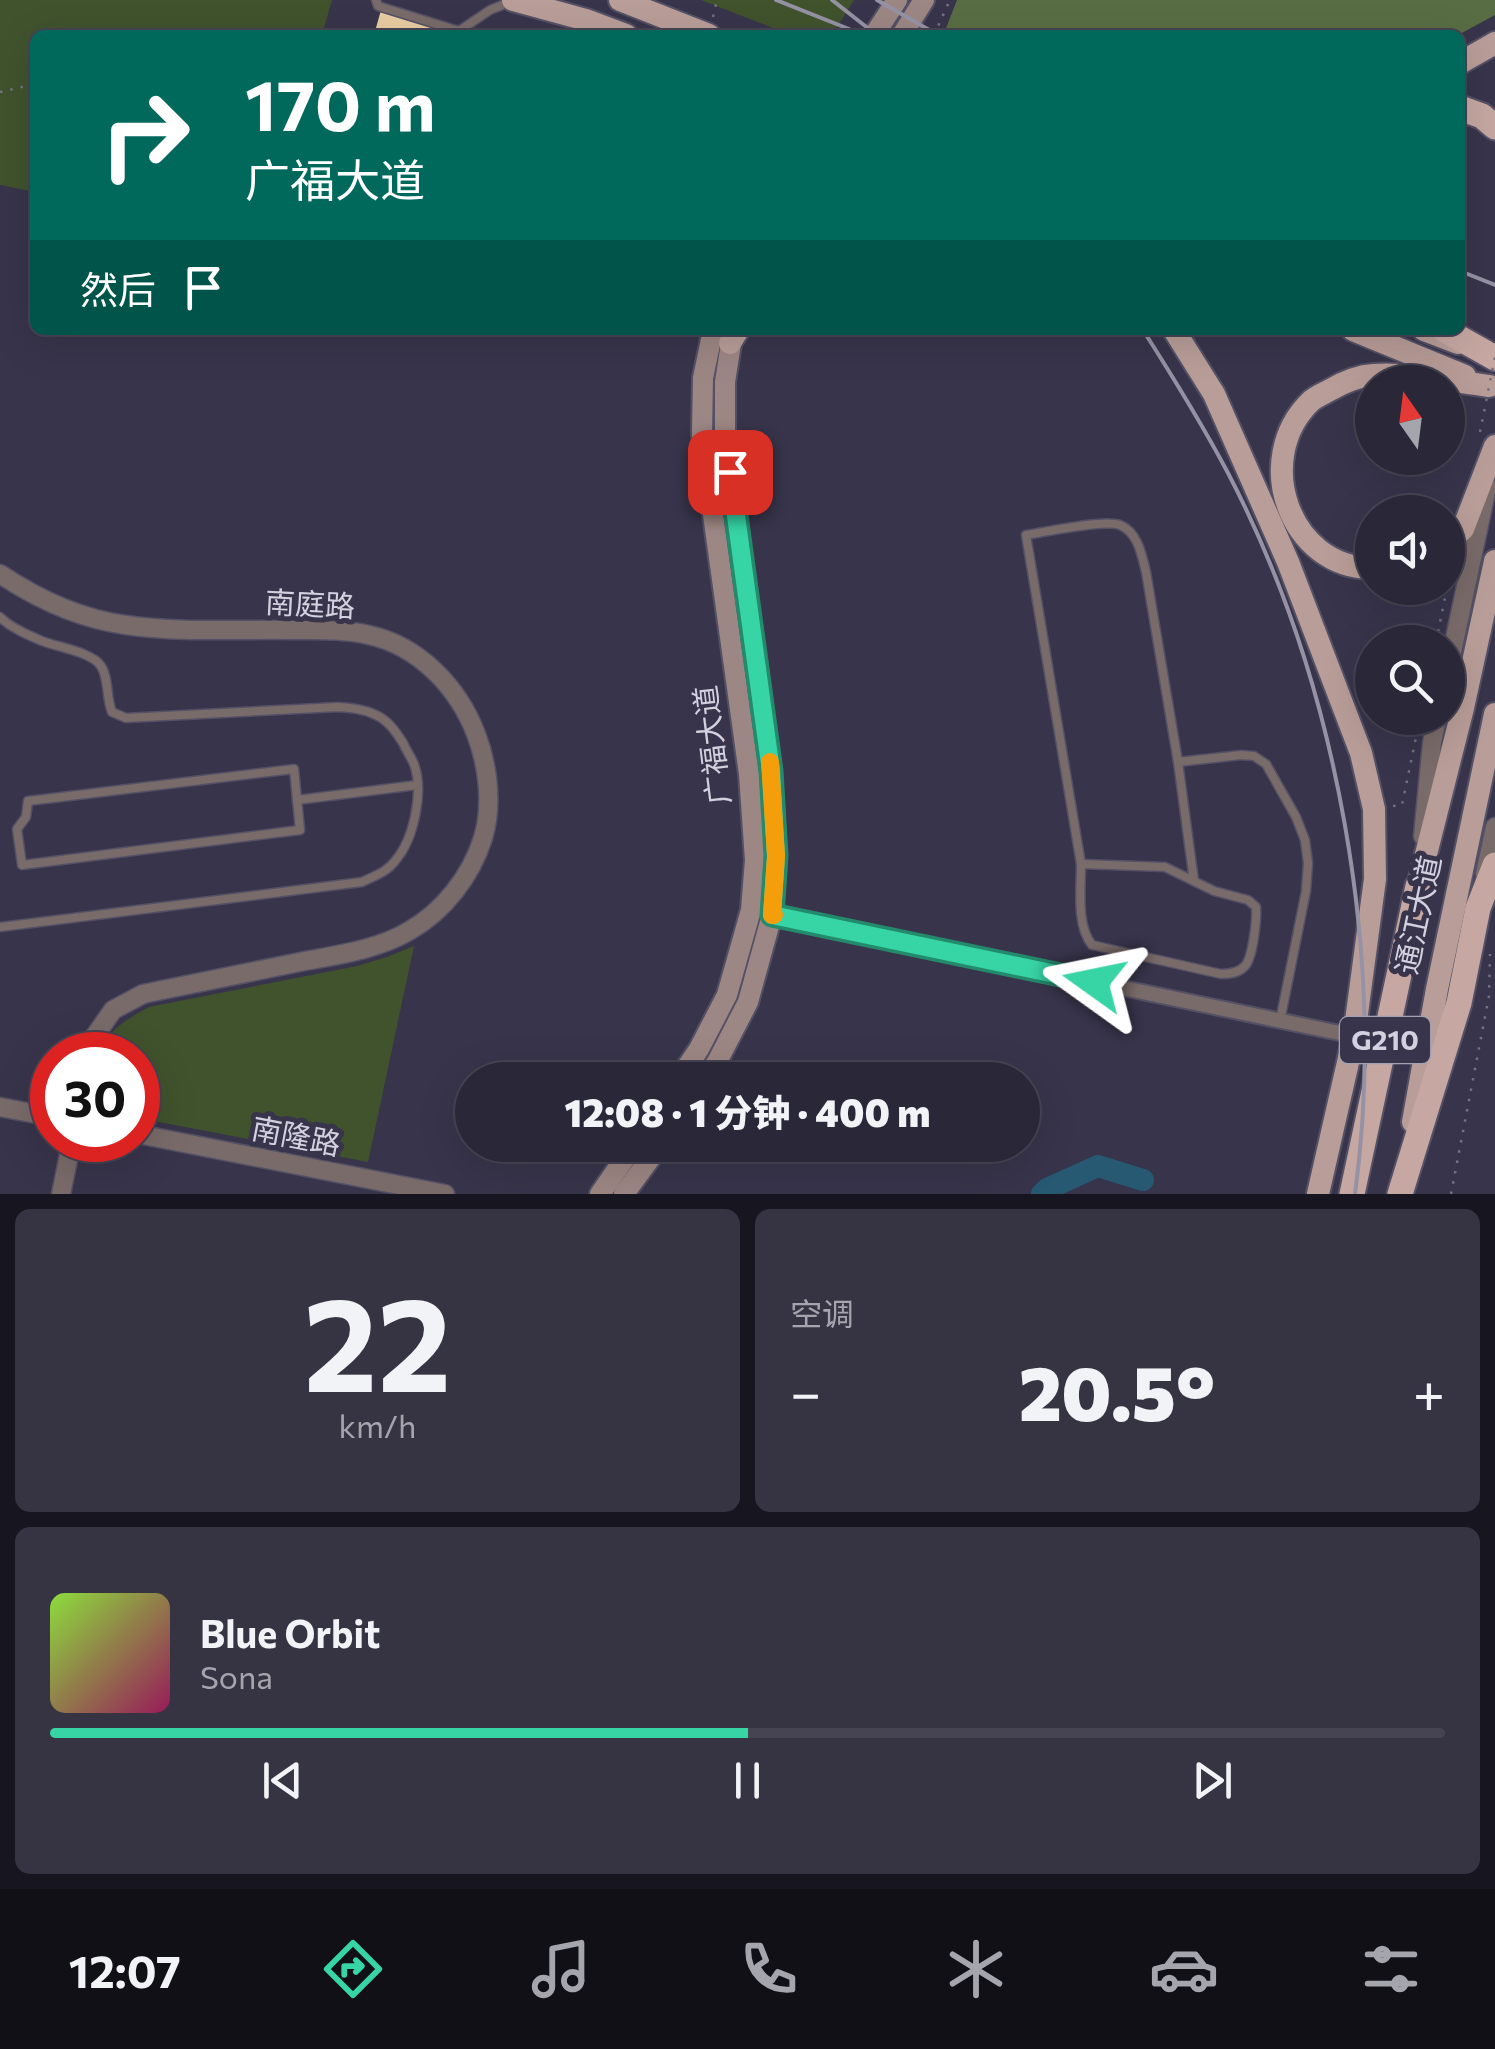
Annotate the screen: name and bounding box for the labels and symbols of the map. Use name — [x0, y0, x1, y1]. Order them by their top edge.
north arrow — [1355, 365, 1465, 475]
pin — [688, 430, 773, 515]
street label: 南庭路 — [264, 582, 356, 623]
street label: 广福大道 — [685, 683, 736, 807]
street label: 通江大道 — [1386, 852, 1447, 977]
position arrow — [1042, 930, 1146, 1034]
road number: G210 — [1340, 1017, 1430, 1063]
speed limit sign: 30 — [30, 1032, 160, 1162]
street label: 南隆路 — [249, 1108, 344, 1161]

